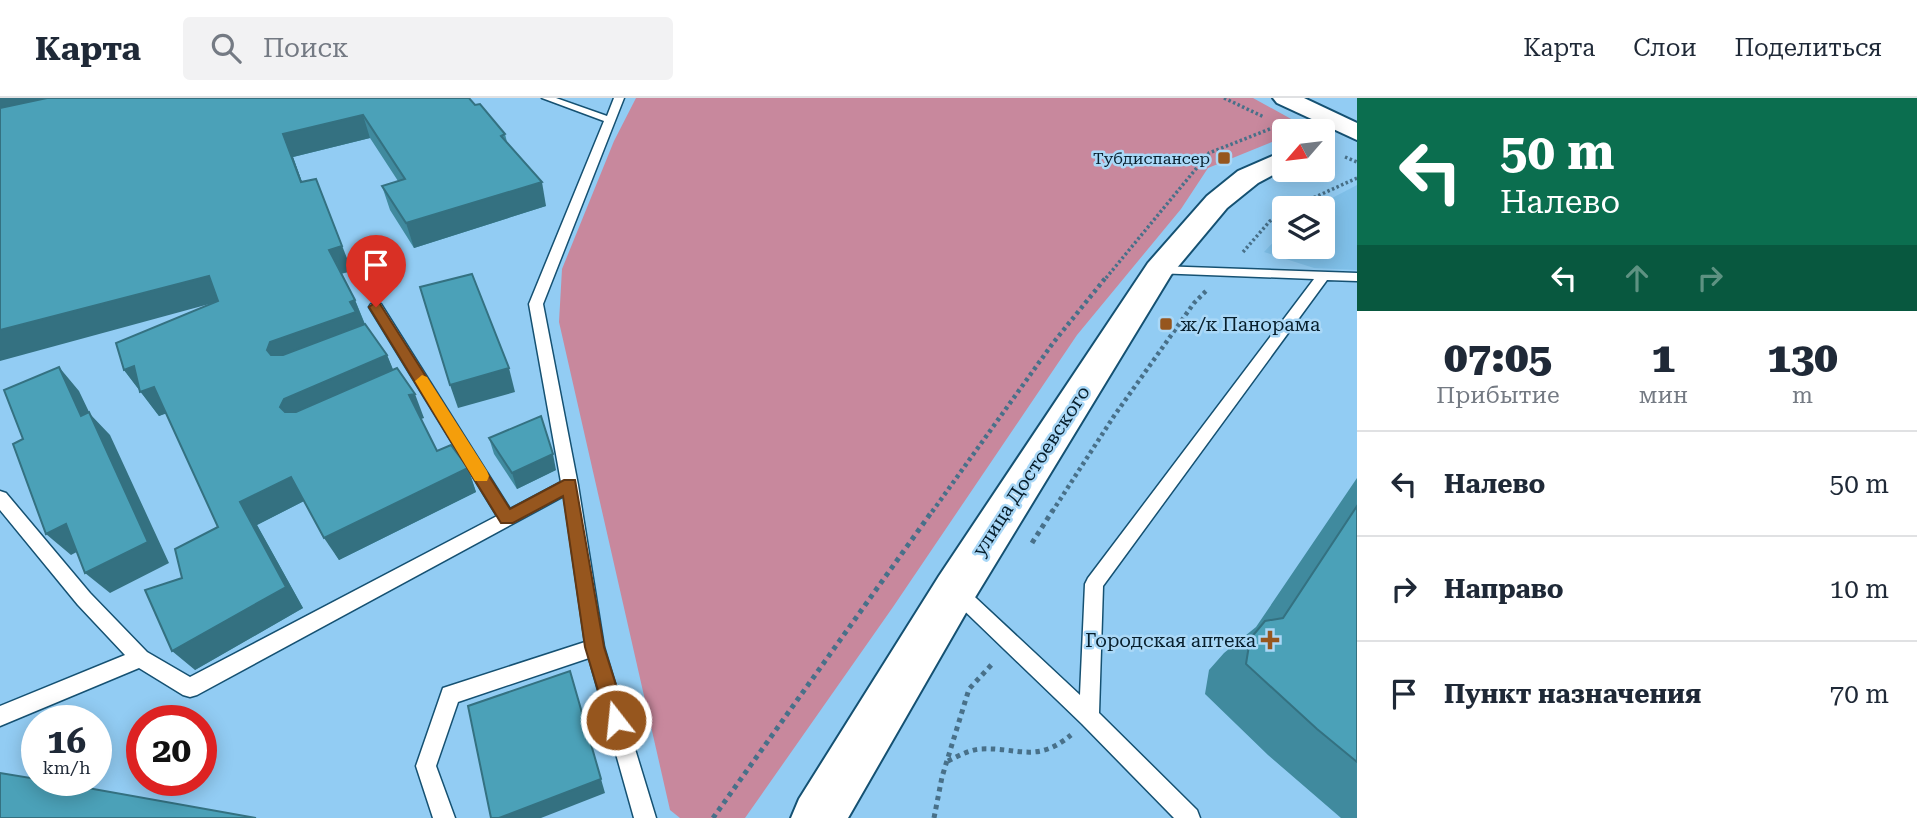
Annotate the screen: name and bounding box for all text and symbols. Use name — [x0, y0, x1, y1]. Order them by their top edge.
search box — [183, 17, 673, 80]
text: Карта — [35, 29, 141, 68]
icon: search — [207, 29, 245, 67]
text: Поиск — [263, 33, 349, 63]
text: Карта — [1523, 34, 1595, 62]
text: Слои — [1633, 34, 1696, 62]
text: Поделиться — [1734, 34, 1882, 62]
north arrow — [1272, 119, 1335, 182]
map controls — [1272, 119, 1335, 259]
text: 50 m — [1500, 124, 1615, 181]
icon: left — [1385, 126, 1476, 217]
place label: Тубдиспансер — [1093, 149, 1210, 168]
marker: Тубдиспансер — [1216, 150, 1232, 166]
text: Налево — [1500, 183, 1620, 221]
button: layers — [1272, 196, 1335, 259]
pin — [346, 235, 406, 307]
icon: arrive — [357, 246, 395, 284]
icon: left — [1545, 259, 1583, 297]
icon: ahead — [1618, 259, 1656, 297]
icon: right — [1691, 259, 1729, 297]
place label: ж/к Панорама — [1180, 313, 1321, 336]
marker: ж/к Панорама — [1158, 316, 1174, 332]
text: 07:05 — [1444, 333, 1552, 382]
text: 1 — [1652, 333, 1675, 382]
text: 130 — [1767, 333, 1838, 382]
street label: улица Достоевского — [967, 381, 1095, 561]
text: Прибытие — [1436, 382, 1560, 409]
text: мин — [1639, 382, 1688, 409]
text: m — [1792, 382, 1813, 409]
icon: left — [1385, 465, 1423, 503]
text: Налево — [1444, 469, 1545, 499]
text: 50 m — [1830, 469, 1889, 499]
icon: right — [1385, 570, 1423, 608]
text: Направо — [1444, 574, 1564, 604]
text: 10 m — [1830, 574, 1889, 604]
place label: Городская аптека — [1085, 629, 1257, 652]
marker: Городская аптека — [1262, 632, 1278, 648]
icon: arrive — [1385, 675, 1423, 713]
text: Пункт назначения — [1444, 679, 1701, 709]
text: 70 m — [1830, 679, 1889, 709]
position arrow — [579, 683, 653, 757]
speed limit sign: 20 — [126, 705, 217, 796]
text: 16 — [47, 721, 86, 762]
text: km/h — [42, 757, 91, 778]

